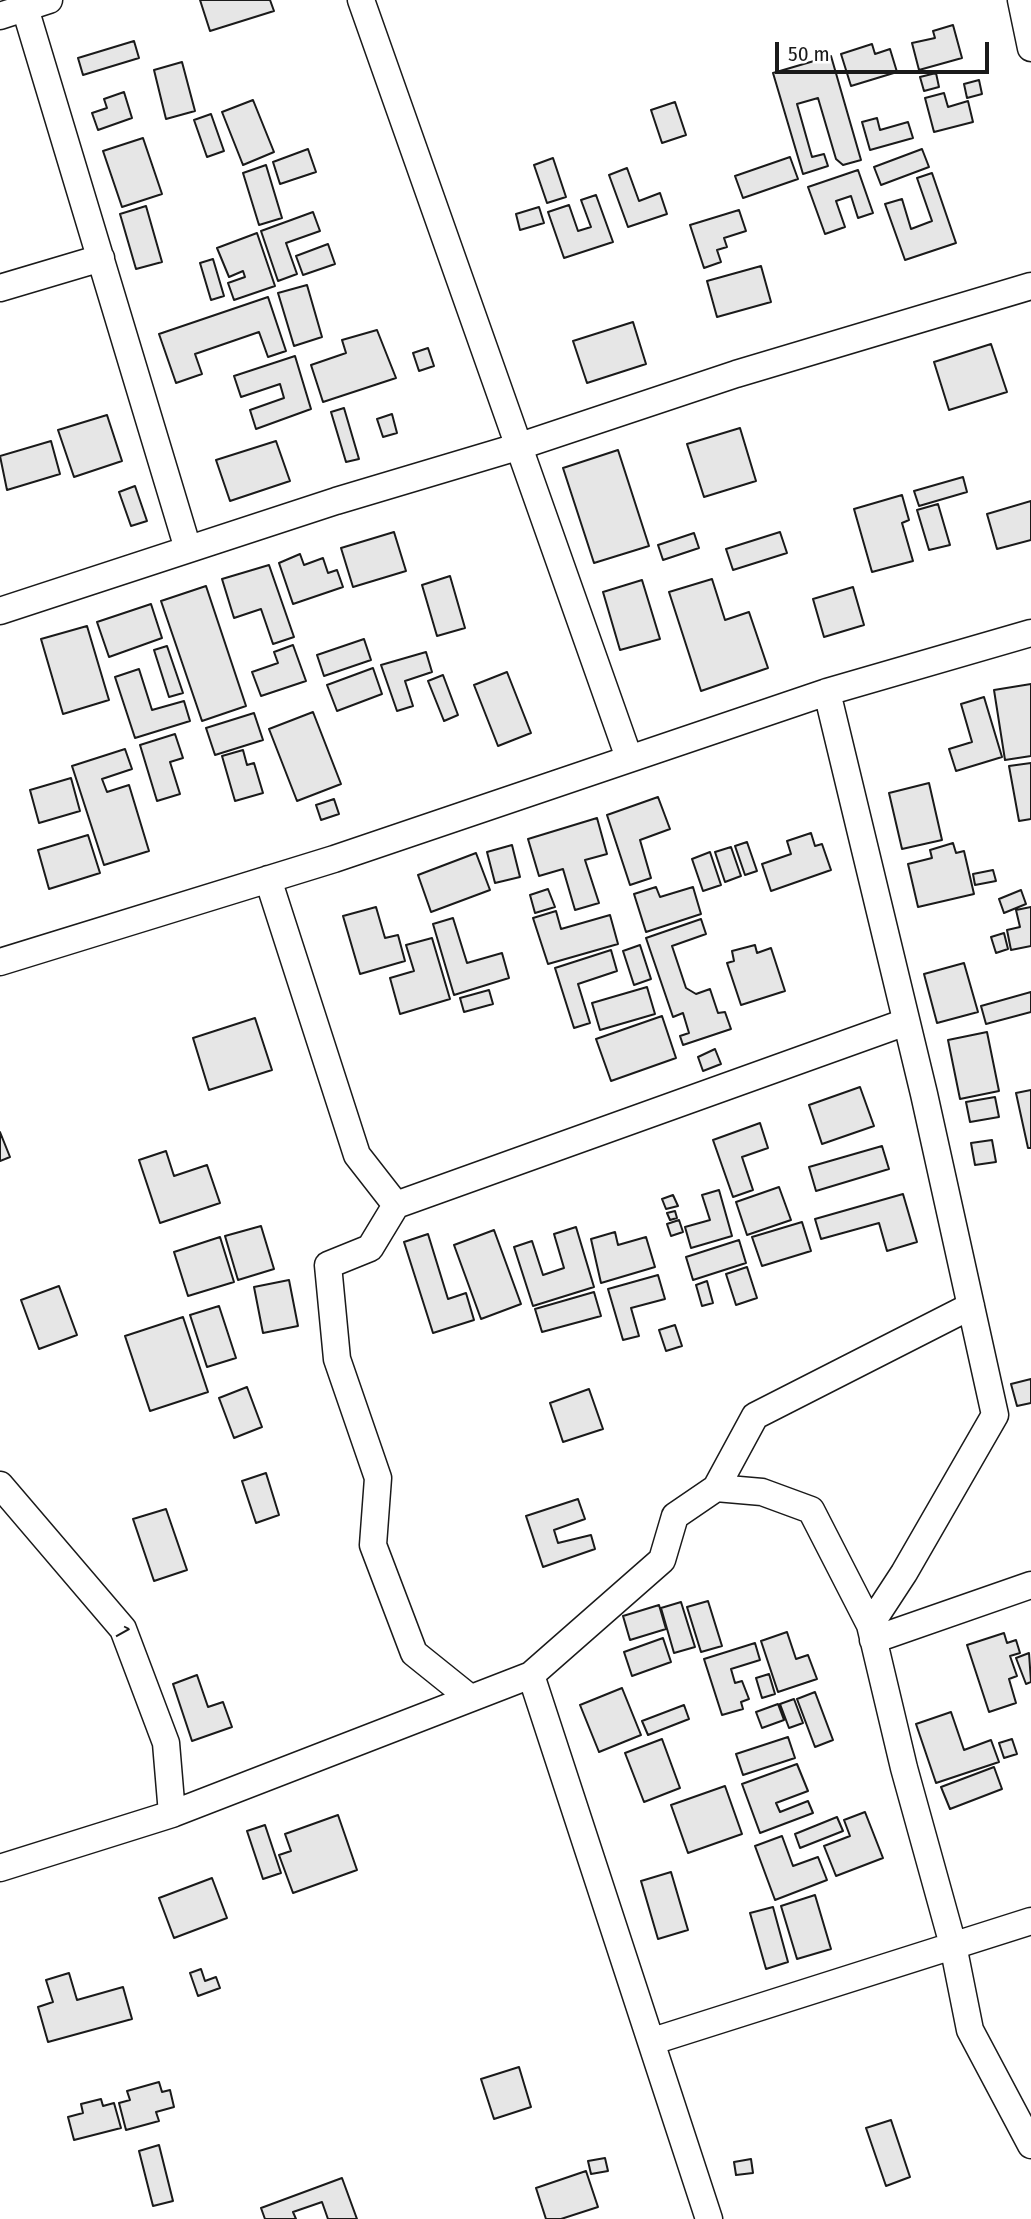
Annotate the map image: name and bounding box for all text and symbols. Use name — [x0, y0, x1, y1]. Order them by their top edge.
scale bar — [779, 28, 992, 72]
text: 50 m — [788, 41, 830, 67]
street label: 1 — [107, 1621, 135, 1643]

